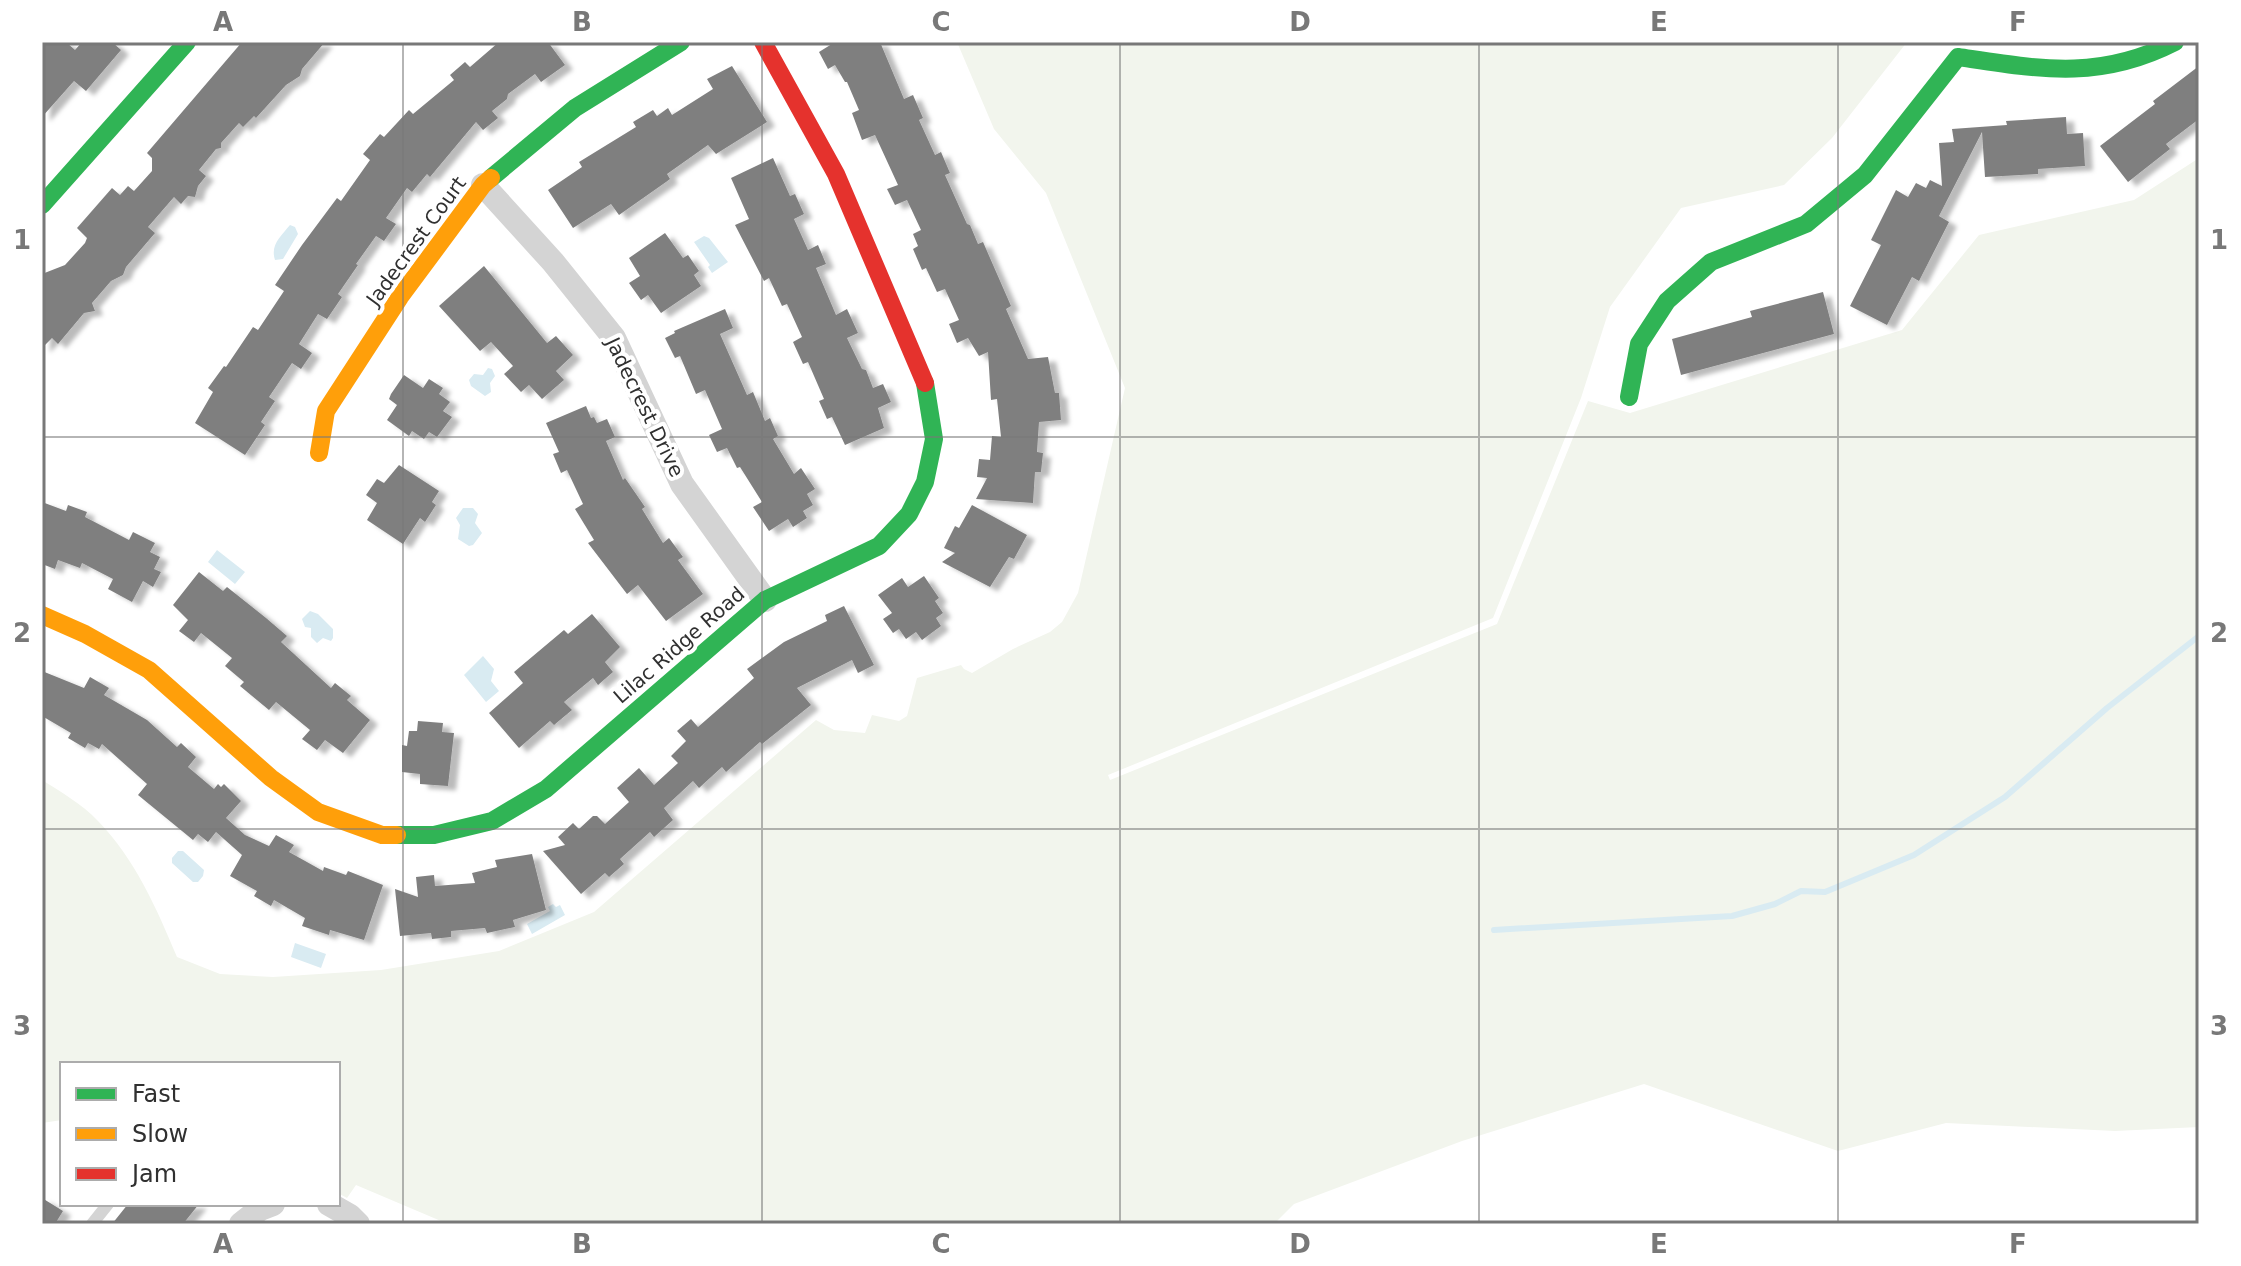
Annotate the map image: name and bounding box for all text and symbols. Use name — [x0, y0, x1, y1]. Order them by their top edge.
text: A — [213, 7, 233, 37]
text: B — [572, 7, 592, 37]
text: C — [931, 7, 951, 37]
text: D — [1289, 7, 1311, 37]
text: E — [1650, 7, 1668, 37]
text: F — [2009, 7, 2027, 37]
street label: Jadecrest Court — [360, 172, 471, 312]
text: 1 — [13, 225, 31, 255]
text: 1 — [2210, 225, 2228, 255]
street label: Jadecrest Drive — [600, 332, 689, 481]
street label: Lilac Ridge Road — [609, 582, 749, 708]
text: 2 — [13, 618, 31, 648]
text: 2 — [2210, 618, 2228, 648]
text: 3 — [13, 1011, 31, 1041]
text: 3 — [2210, 1011, 2228, 1041]
legend — [60, 1062, 340, 1206]
text: Fast — [132, 1080, 180, 1108]
text: Slow — [132, 1120, 188, 1148]
text: Jam — [130, 1160, 177, 1188]
text: A — [213, 1229, 233, 1259]
text: B — [572, 1229, 592, 1259]
text: C — [931, 1229, 951, 1259]
text: D — [1289, 1229, 1311, 1259]
text: E — [1650, 1229, 1668, 1259]
text: F — [2009, 1229, 2027, 1259]

